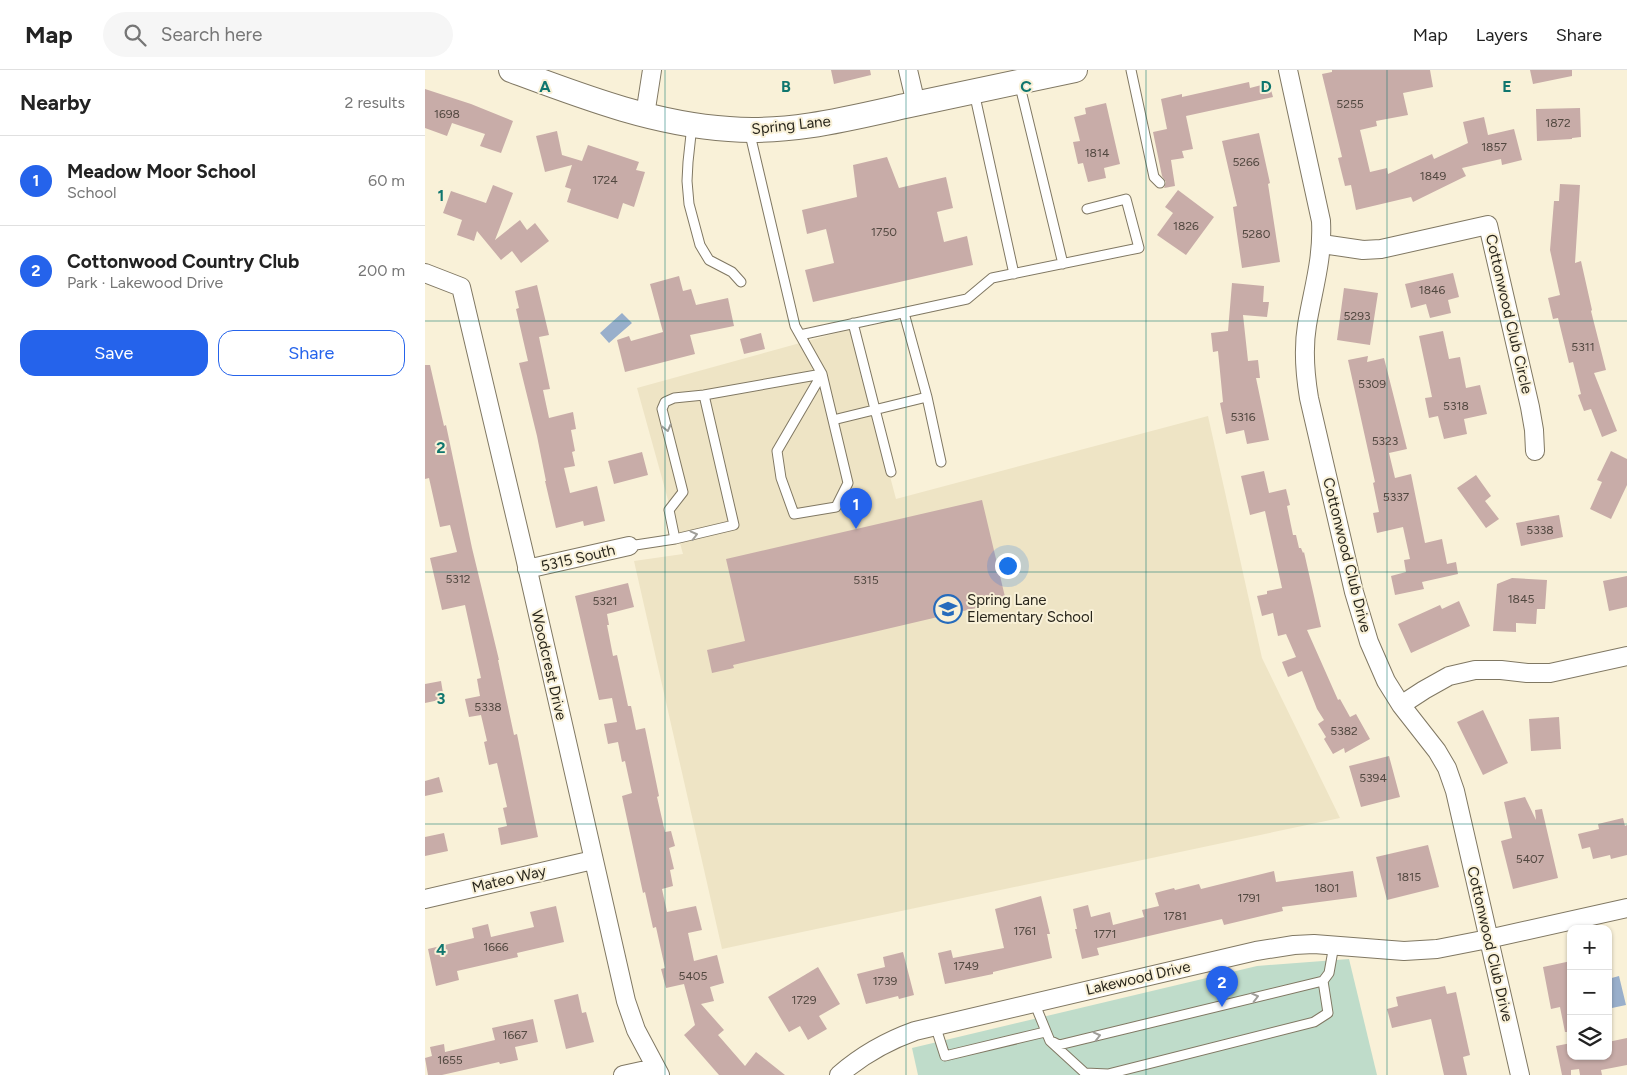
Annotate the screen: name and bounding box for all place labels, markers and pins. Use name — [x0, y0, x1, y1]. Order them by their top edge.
pin: 1 — [840, 488, 872, 529]
place label: Spring Lane Elementary School — [967, 591, 1093, 626]
school or university icon: Spring Lane Elementary School — [933, 594, 963, 624]
pin: 2 — [1206, 966, 1238, 1007]

